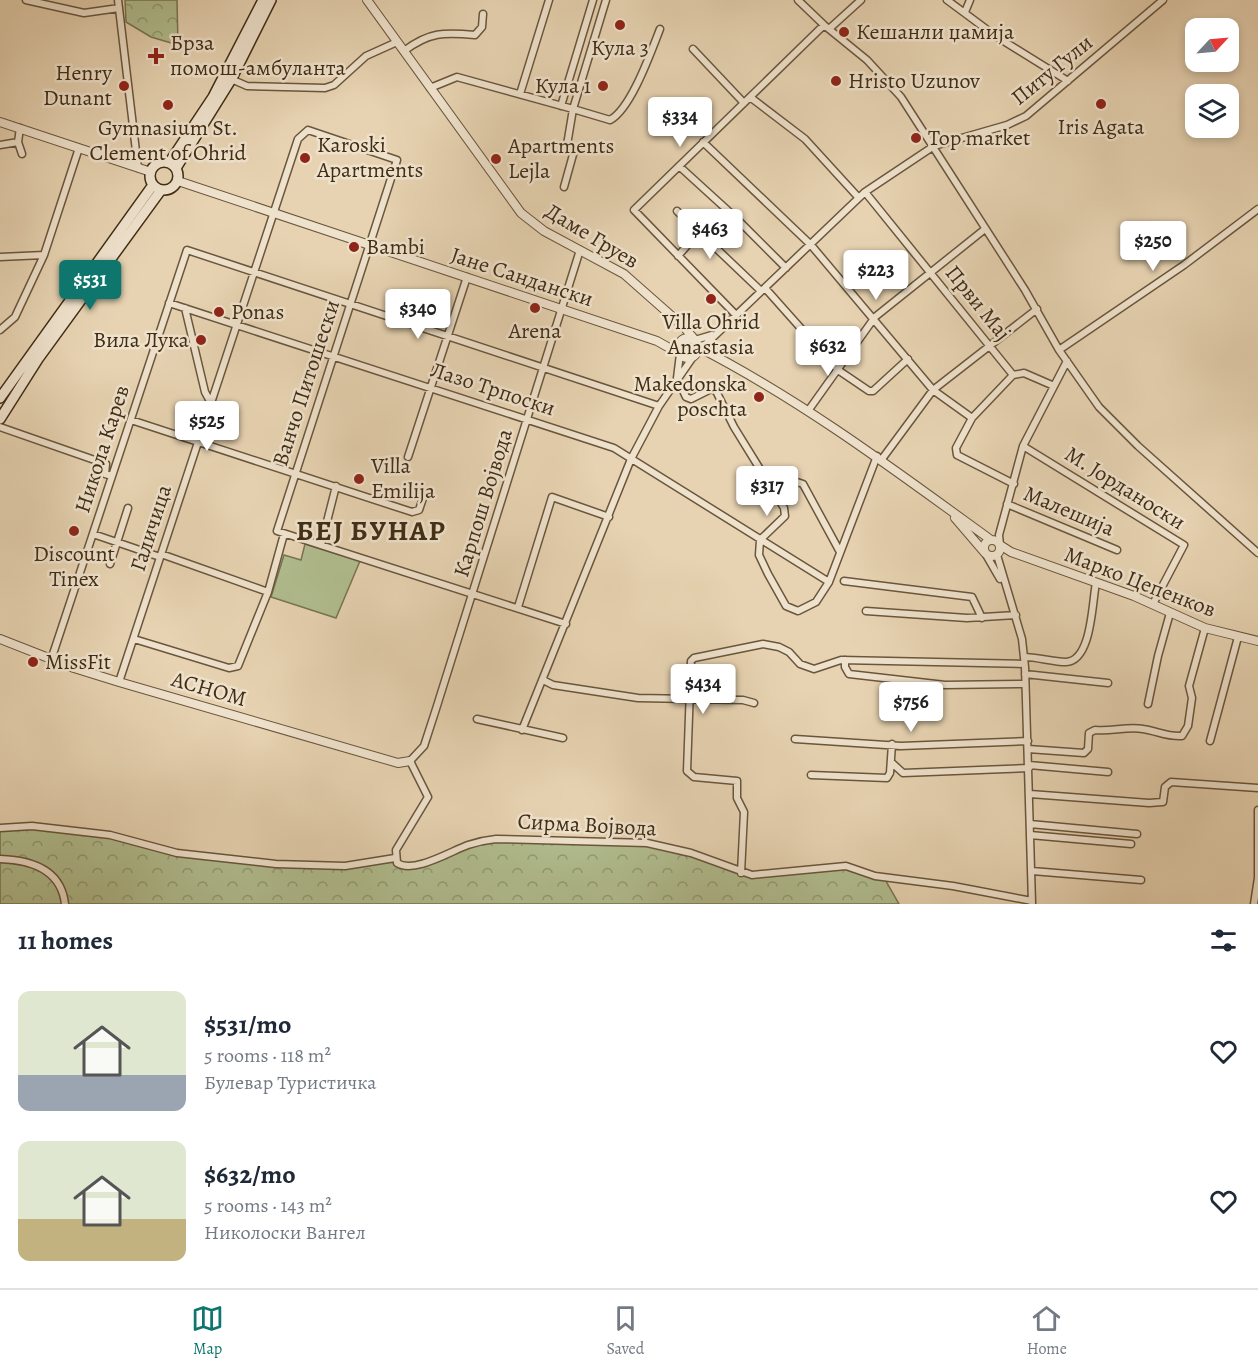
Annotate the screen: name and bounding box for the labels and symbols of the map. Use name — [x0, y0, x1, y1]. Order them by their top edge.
place label: Кешанли џамија — [856, 17, 1015, 47]
marker: Кула 3 — [613, 18, 627, 32]
north arrow — [1185, 18, 1239, 72]
marker: Кешанли џамија — [837, 25, 851, 39]
place label: Брза помош-амбуланта — [170, 28, 347, 83]
street label: Питу Гули — [1005, 28, 1099, 112]
place label: Кула 3 — [591, 33, 649, 63]
marker: Брза помош-амбуланта — [147, 47, 165, 65]
place label: Henry Dunant — [43, 58, 112, 113]
place label: Hristo Uzunov — [848, 66, 980, 96]
place label: Кула 1 — [535, 71, 591, 101]
marker: Hristo Uzunov — [829, 74, 843, 88]
marker: Henry Dunant — [117, 79, 131, 93]
marker: Кула 1 — [596, 79, 610, 93]
pin: $334 — [644, 97, 716, 148]
marker: Iris Agata — [1094, 97, 1108, 111]
marker: Gymnasium St. Clement of Ohrid — [161, 98, 175, 112]
place label: Iris Agata — [1058, 112, 1145, 142]
place label: Gymnasium St. Clement of Ohrid — [90, 113, 247, 168]
place label: Top market — [928, 123, 1030, 153]
place label: Karoski Apartments — [316, 130, 423, 185]
place label: Apartments Lejla — [507, 131, 614, 186]
marker: Top market — [909, 131, 923, 145]
marker: Karoski Apartments — [298, 151, 312, 165]
marker: Apartments Lejla — [489, 152, 503, 166]
street label: Даме Груев — [539, 196, 645, 276]
pin: $463 — [674, 209, 746, 260]
pin: $250 — [1117, 221, 1189, 272]
place label: Bambi — [366, 232, 425, 262]
marker: Bambi — [347, 240, 361, 254]
street label: Јане Сандански — [447, 240, 597, 314]
pin: $223 — [840, 250, 912, 301]
street label: Први Мај — [938, 259, 1018, 347]
pin: $531 — [54, 260, 126, 311]
pin: $340 — [382, 289, 454, 340]
marker: Villa Ohrid Anastasia — [704, 292, 718, 306]
street label: Ванчо Питошески — [265, 296, 347, 470]
place label: Ponas — [231, 297, 284, 327]
marker: Arena — [528, 301, 542, 315]
marker: Ponas — [212, 305, 226, 319]
place label: Villa Ohrid Anastasia — [661, 307, 760, 362]
place label: Arena — [508, 316, 562, 346]
place label: Вила Лука — [93, 325, 190, 355]
pin: $632 — [792, 326, 864, 377]
marker: Вила Лука — [194, 333, 208, 347]
street label: Лазо Трпоски — [427, 355, 559, 423]
place label: Makedonska poschta — [634, 369, 748, 424]
street label: Никола Карев — [67, 381, 137, 517]
marker: Makedonska poschta — [752, 390, 766, 404]
pin: $525 — [171, 401, 243, 452]
street label: Карпош Војвода — [446, 424, 520, 581]
street label: М. Јорданоски — [1059, 439, 1191, 537]
place label: Villa Emilija — [370, 451, 436, 506]
pin: $317 — [731, 466, 803, 517]
marker: Villa Emilija — [352, 472, 366, 486]
street label: Малешија — [1019, 478, 1120, 544]
street label: Галичица — [123, 480, 179, 575]
district label: БЕЈ БУНАР — [296, 512, 446, 550]
marker: Discount Tinex — [67, 524, 81, 538]
place label: Discount Tinex — [33, 539, 115, 594]
street label: Марко Цепенков — [1060, 539, 1220, 625]
place label: MissFit — [45, 647, 111, 677]
marker: MissFit — [26, 655, 40, 669]
street label: АСНОМ — [167, 664, 250, 714]
pin: $434 — [667, 664, 739, 715]
pin: $756 — [875, 682, 947, 733]
street label: Сирма Војвода — [517, 806, 658, 844]

